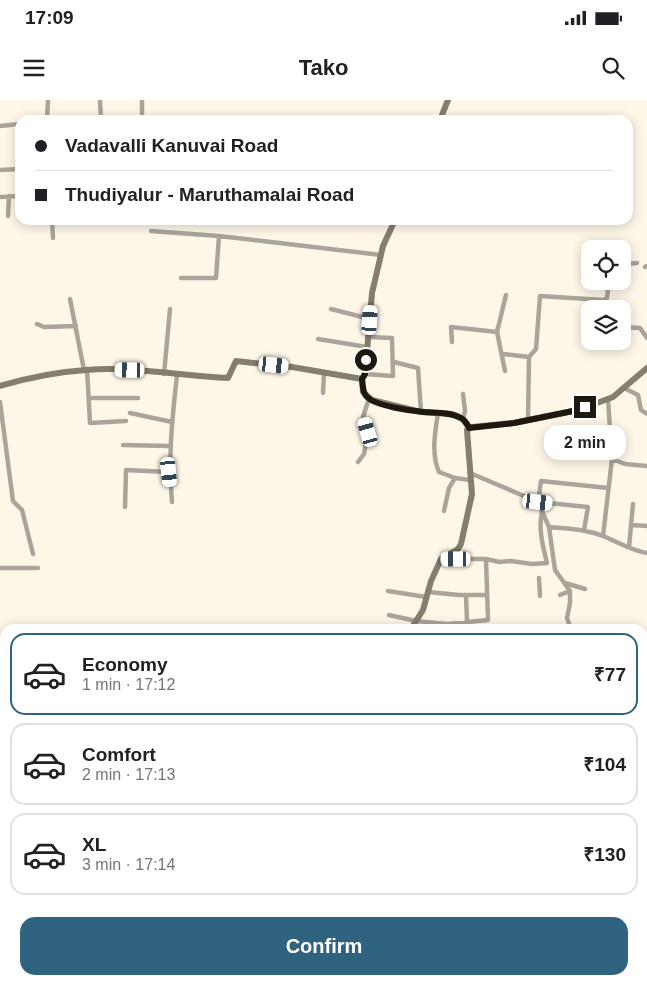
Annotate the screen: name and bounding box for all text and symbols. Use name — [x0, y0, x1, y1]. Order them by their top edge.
text: 17:09 — [25, 7, 74, 28]
icon: menu — [20, 54, 48, 82]
icon: search — [599, 54, 627, 82]
text: Tako — [299, 55, 348, 80]
text: Vadavalli Kanuvai Road — [65, 135, 278, 156]
text: Thudiyalur - Maruthamalai Road — [65, 184, 354, 205]
map controls — [581, 240, 631, 350]
button: locate — [581, 240, 631, 290]
button: layers — [581, 300, 631, 350]
car — [361, 305, 378, 335]
route start — [355, 349, 377, 371]
car — [258, 356, 289, 374]
car — [114, 362, 145, 378]
route end — [574, 396, 596, 418]
car — [356, 416, 379, 448]
callout: 2 min — [544, 424, 626, 460]
text: 2 min — [564, 434, 606, 451]
car — [159, 456, 178, 488]
car — [522, 493, 553, 511]
car — [441, 552, 471, 567]
icon: car — [22, 652, 67, 697]
text: Economy — [82, 654, 168, 675]
text: ₹77 — [594, 664, 626, 685]
text: 1 min · 17:12 — [82, 676, 175, 693]
icon: car — [22, 742, 67, 787]
text: Comfort — [82, 744, 156, 765]
text: ₹104 — [583, 754, 626, 775]
text: 2 min · 17:13 — [82, 766, 175, 783]
icon: car — [22, 832, 67, 877]
text: XL — [82, 834, 106, 855]
text: ₹130 — [583, 844, 626, 865]
text: 3 min · 17:14 — [82, 856, 175, 873]
button: Confirm — [20, 917, 628, 975]

